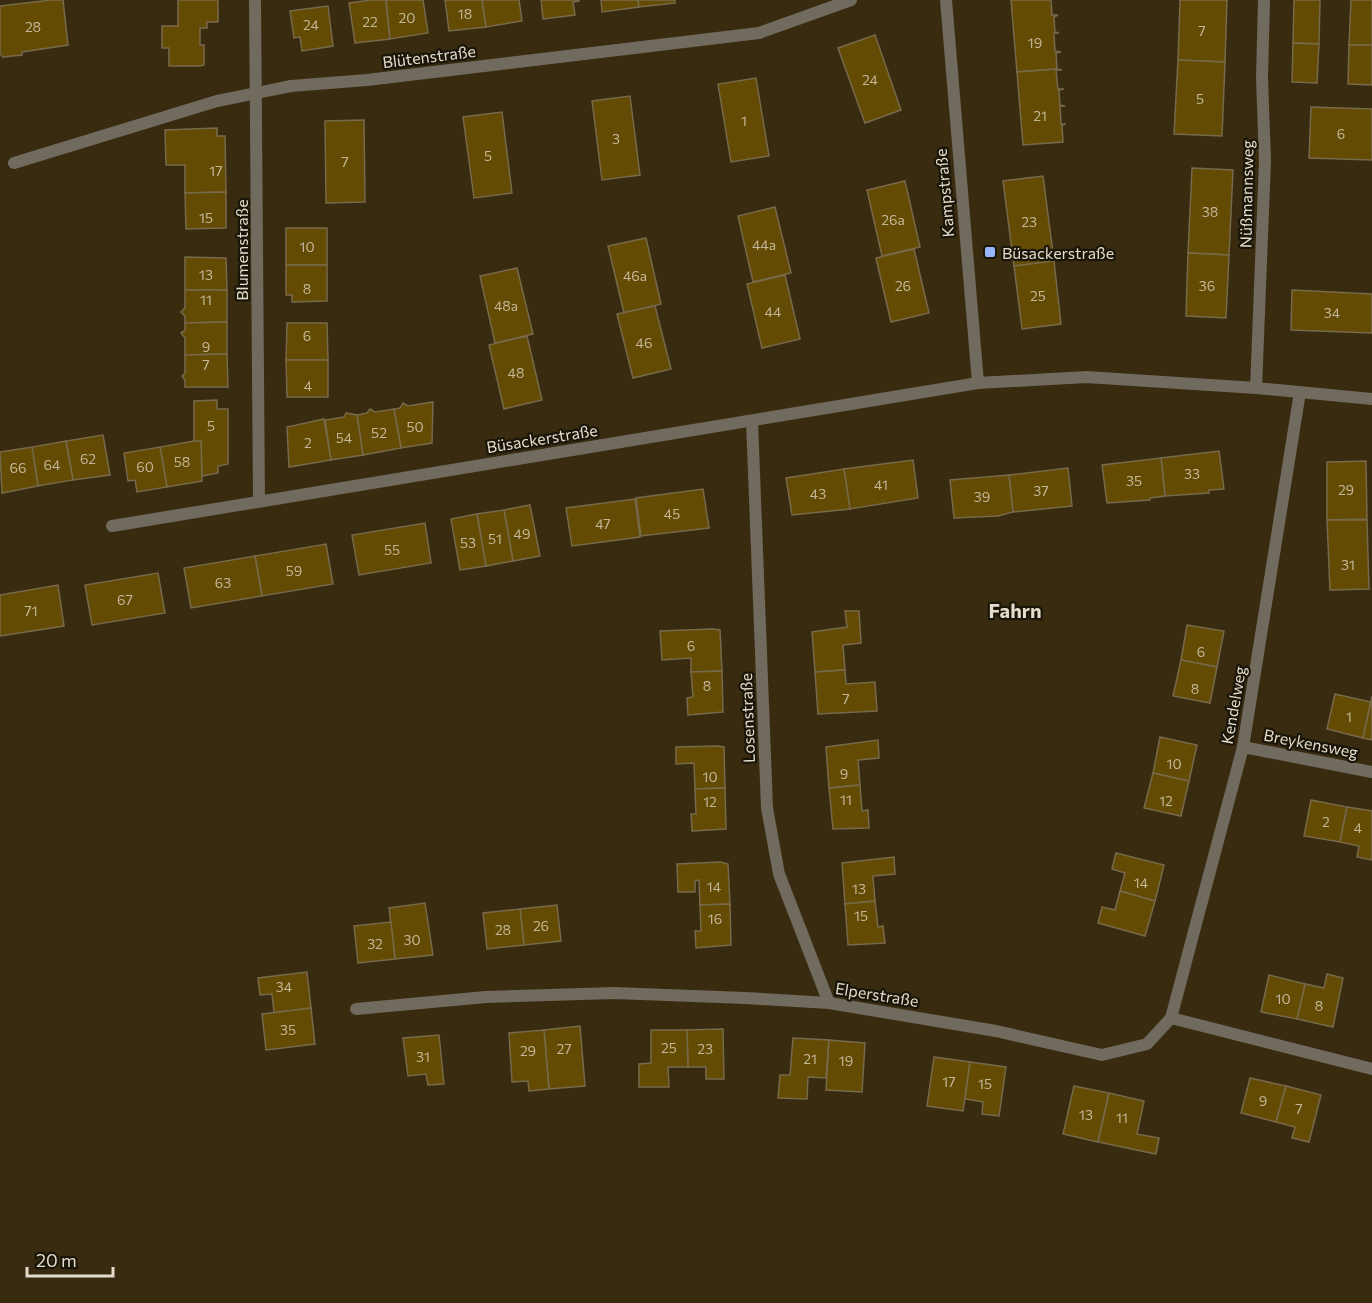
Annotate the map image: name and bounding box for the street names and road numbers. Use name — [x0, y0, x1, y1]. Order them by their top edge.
street label: Blütenstraße — [381, 41, 477, 71]
street label: Nüßmannsweg — [1236, 139, 1256, 248]
street label: Kampstraße — [931, 148, 957, 238]
street label: Blumenstraße — [232, 199, 251, 301]
street label: Büsackerstraße — [485, 420, 599, 456]
street label: Kendelweg — [1217, 664, 1249, 746]
street label: Losenstraße — [736, 673, 758, 763]
street label: Breykensweg — [1262, 725, 1360, 762]
street label: Elperstraße — [834, 978, 920, 1010]

